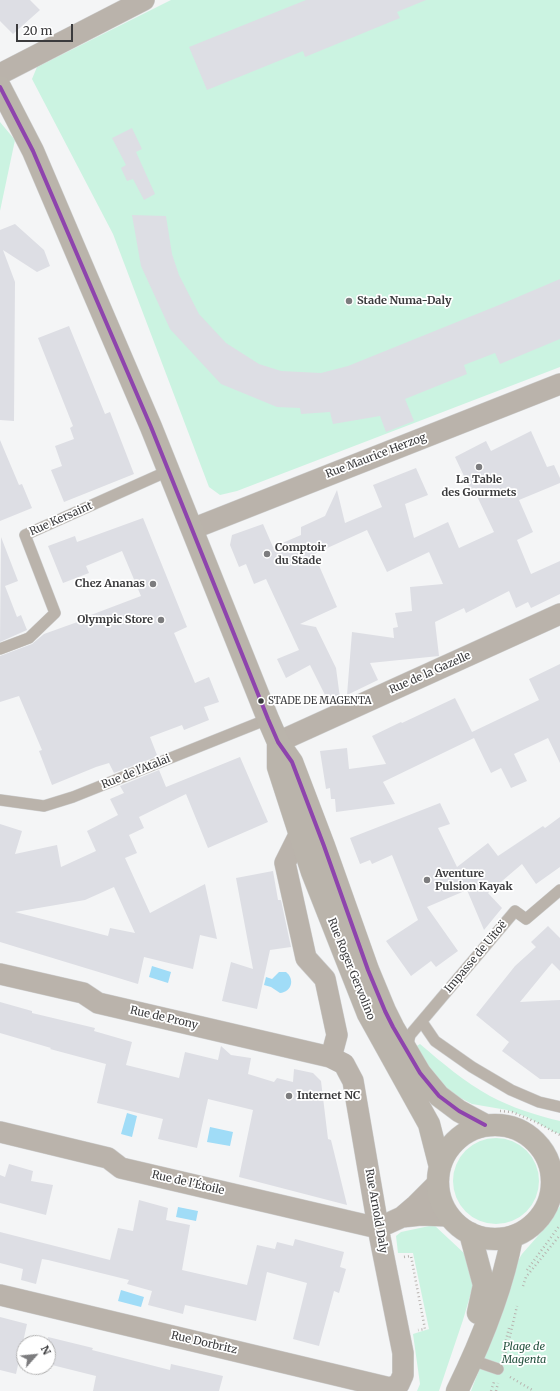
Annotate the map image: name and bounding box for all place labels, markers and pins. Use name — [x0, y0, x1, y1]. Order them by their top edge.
place label: Stade Numa-Daly — [357, 294, 451, 308]
marker: Stade Numa-Daly — [344, 296, 354, 306]
marker: La Table des Gourmets — [474, 462, 484, 472]
place label: La Table des Gourmets — [441, 473, 517, 499]
place label: Comptoir du Stade — [275, 541, 326, 567]
marker: Comptoir du Stade — [262, 549, 272, 559]
place label: Chez Ananas — [75, 577, 145, 591]
marker: Chez Ananas — [148, 579, 158, 589]
place label: Olympic Store — [77, 613, 153, 627]
marker: Olympic Store — [156, 615, 166, 625]
place label: STADE DE MAGENTA — [268, 695, 371, 707]
marker: STADE DE MAGENTA — [256, 696, 266, 706]
place label: Aventure Pulsion Kayak — [435, 867, 513, 893]
marker: Aventure Pulsion Kayak — [422, 875, 432, 885]
place label: Internet NC — [297, 1089, 360, 1103]
marker: Internet NC — [284, 1091, 294, 1101]

